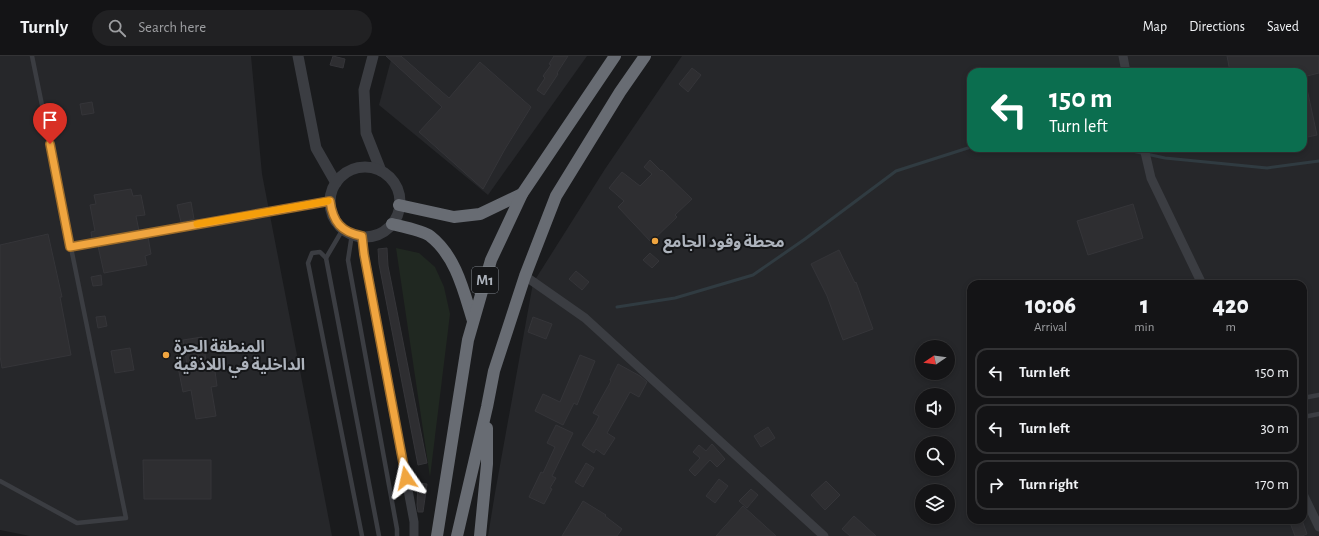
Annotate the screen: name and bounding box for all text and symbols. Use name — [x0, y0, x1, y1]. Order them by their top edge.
search box — [92, 10, 372, 46]
icon: search — [106, 17, 128, 39]
text: Turnly — [20, 18, 68, 37]
text: Search here — [138, 20, 206, 35]
text: Map — [1143, 20, 1167, 34]
text: Directions — [1189, 20, 1245, 34]
text: Saved — [1267, 20, 1299, 34]
icon: left — [983, 84, 1035, 136]
text: 150 m — [1049, 85, 1113, 113]
pin — [33, 103, 67, 144]
icon: arrive — [39, 109, 61, 131]
text: Turn left — [1049, 118, 1108, 136]
place label: محطة وقود الجامع — [663, 233, 785, 254]
marker: محطة وقود الجامع — [650, 236, 660, 246]
road number: M1 — [472, 267, 498, 293]
text: 10:06 — [1025, 294, 1076, 318]
text: 1 — [1140, 294, 1149, 318]
text: 420 — [1213, 294, 1249, 318]
text: Arrival — [1034, 321, 1067, 334]
text: min — [1134, 321, 1154, 334]
text: m — [1226, 321, 1236, 334]
place label: المنطقة الحرة الداخلية في اللاذقية — [174, 338, 305, 378]
north arrow — [915, 340, 955, 380]
map controls — [915, 340, 955, 524]
marker: المنطقة الحرة الداخلية في اللاذقية — [161, 350, 171, 360]
icon: left — [985, 362, 1007, 384]
text: Turn left — [1019, 365, 1070, 380]
text: 150 m — [1255, 365, 1289, 380]
button: sound — [915, 388, 955, 428]
icon: left — [985, 418, 1007, 440]
text: Turn left — [1019, 421, 1070, 436]
text: 30 m — [1260, 421, 1289, 436]
button: search — [915, 436, 955, 476]
position arrow — [385, 457, 427, 499]
icon: right — [985, 474, 1007, 496]
text: Turn right — [1019, 477, 1078, 492]
text: 170 m — [1255, 477, 1289, 492]
button: layers — [915, 484, 955, 524]

